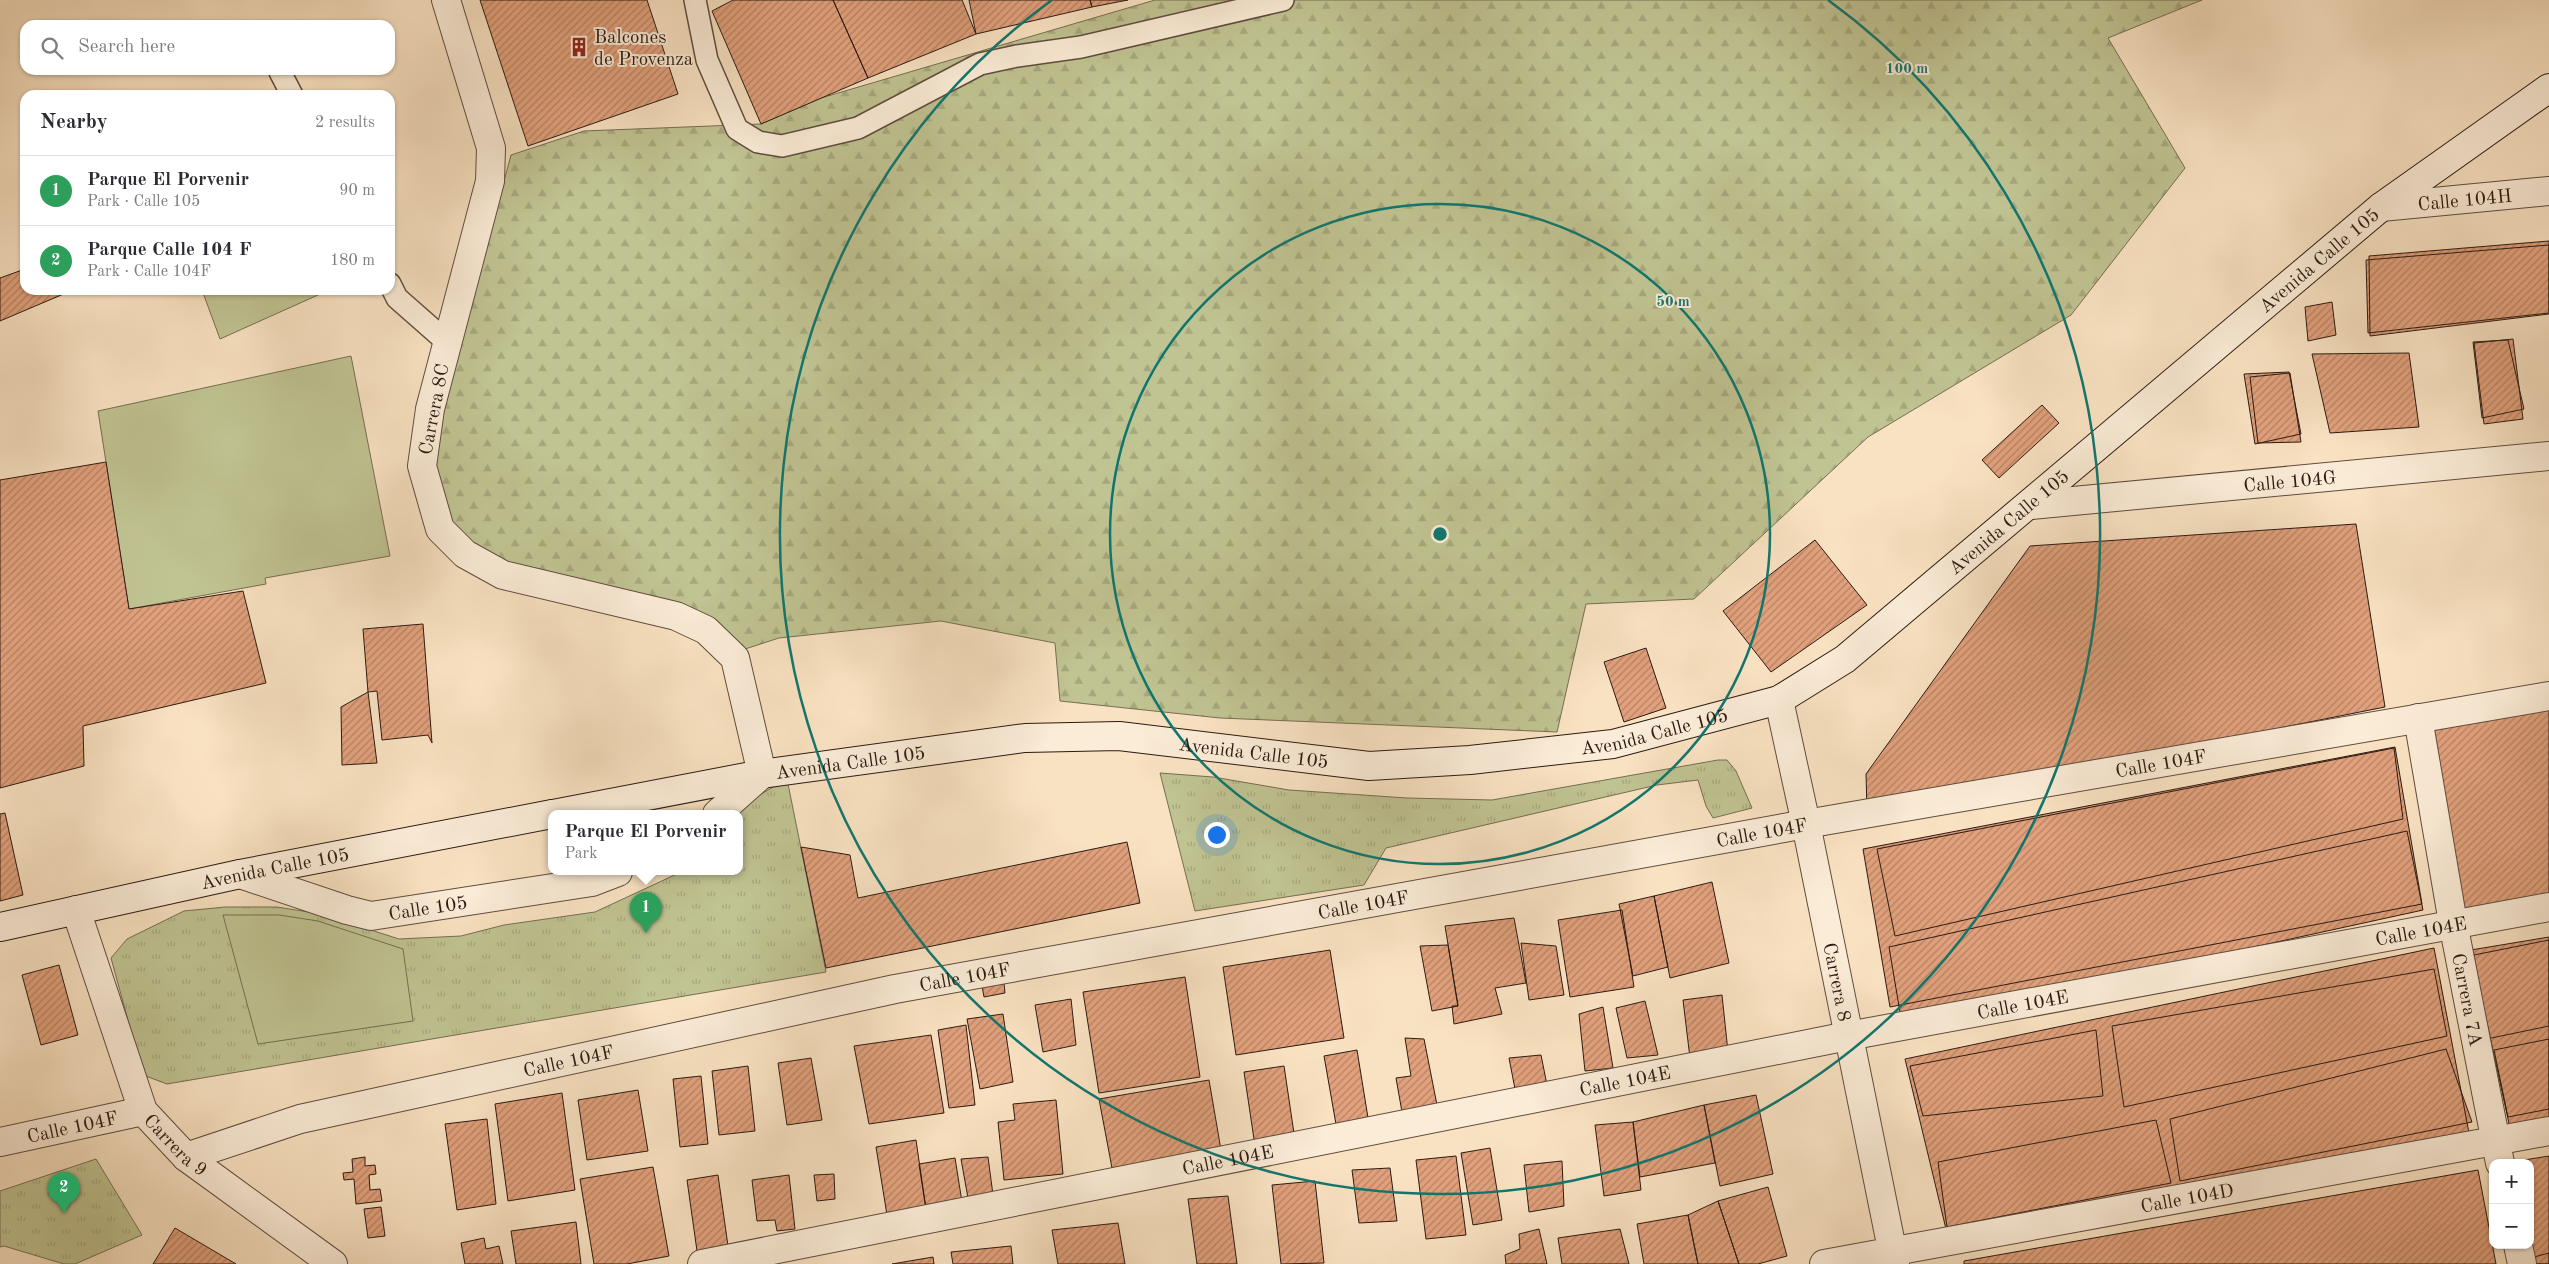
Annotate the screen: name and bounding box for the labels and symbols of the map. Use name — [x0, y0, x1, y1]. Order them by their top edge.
place label: Balcones de Provenza — [594, 29, 694, 70]
building icon: Balcones de Provenza — [568, 36, 590, 58]
text: 100 m — [1886, 62, 1928, 77]
street label: Calle 104H — [2417, 188, 2513, 215]
street label: Avenida Calle 105 — [2256, 206, 2384, 317]
text: 50 m — [1656, 295, 1690, 310]
street label: Carrera 8C — [417, 362, 454, 457]
street label: Avenida Calle 105 — [1946, 467, 2074, 579]
street label: Calle 104G — [2243, 469, 2338, 497]
centre of rings — [1431, 525, 1449, 543]
street label: Avenida Calle 105 — [1580, 707, 1730, 760]
street label: Avenida Calle 105 — [1177, 736, 1329, 773]
street label: Avenida Calle 105 — [775, 745, 927, 784]
street label: Calle 104F — [2114, 748, 2208, 783]
street label: Calle 104F — [1715, 817, 1809, 852]
your location — [1204, 822, 1230, 848]
street label: Avenida Calle 105 — [199, 846, 351, 894]
street label: Calle 104F — [1316, 889, 1411, 924]
pin: 1 — [630, 892, 662, 933]
street label: Calle 105 — [387, 894, 469, 925]
street label: Calle 104E — [2374, 915, 2469, 951]
street label: Carrera 8 — [1818, 941, 1853, 1023]
street label: Carrera 7A — [2447, 952, 2484, 1049]
street label: Calle 104F — [918, 961, 1012, 996]
street label: Calle 104E — [1976, 989, 2070, 1024]
street label: Calle 104F — [522, 1044, 616, 1082]
street label: Calle 104E — [1578, 1064, 1673, 1101]
street label: Calle 104F — [26, 1110, 120, 1148]
street label: Carrera 9 — [139, 1111, 210, 1181]
street label: Calle 104E — [1181, 1144, 1275, 1180]
pin: 2 — [48, 1172, 80, 1213]
street label: Calle 104D — [2139, 1182, 2236, 1218]

